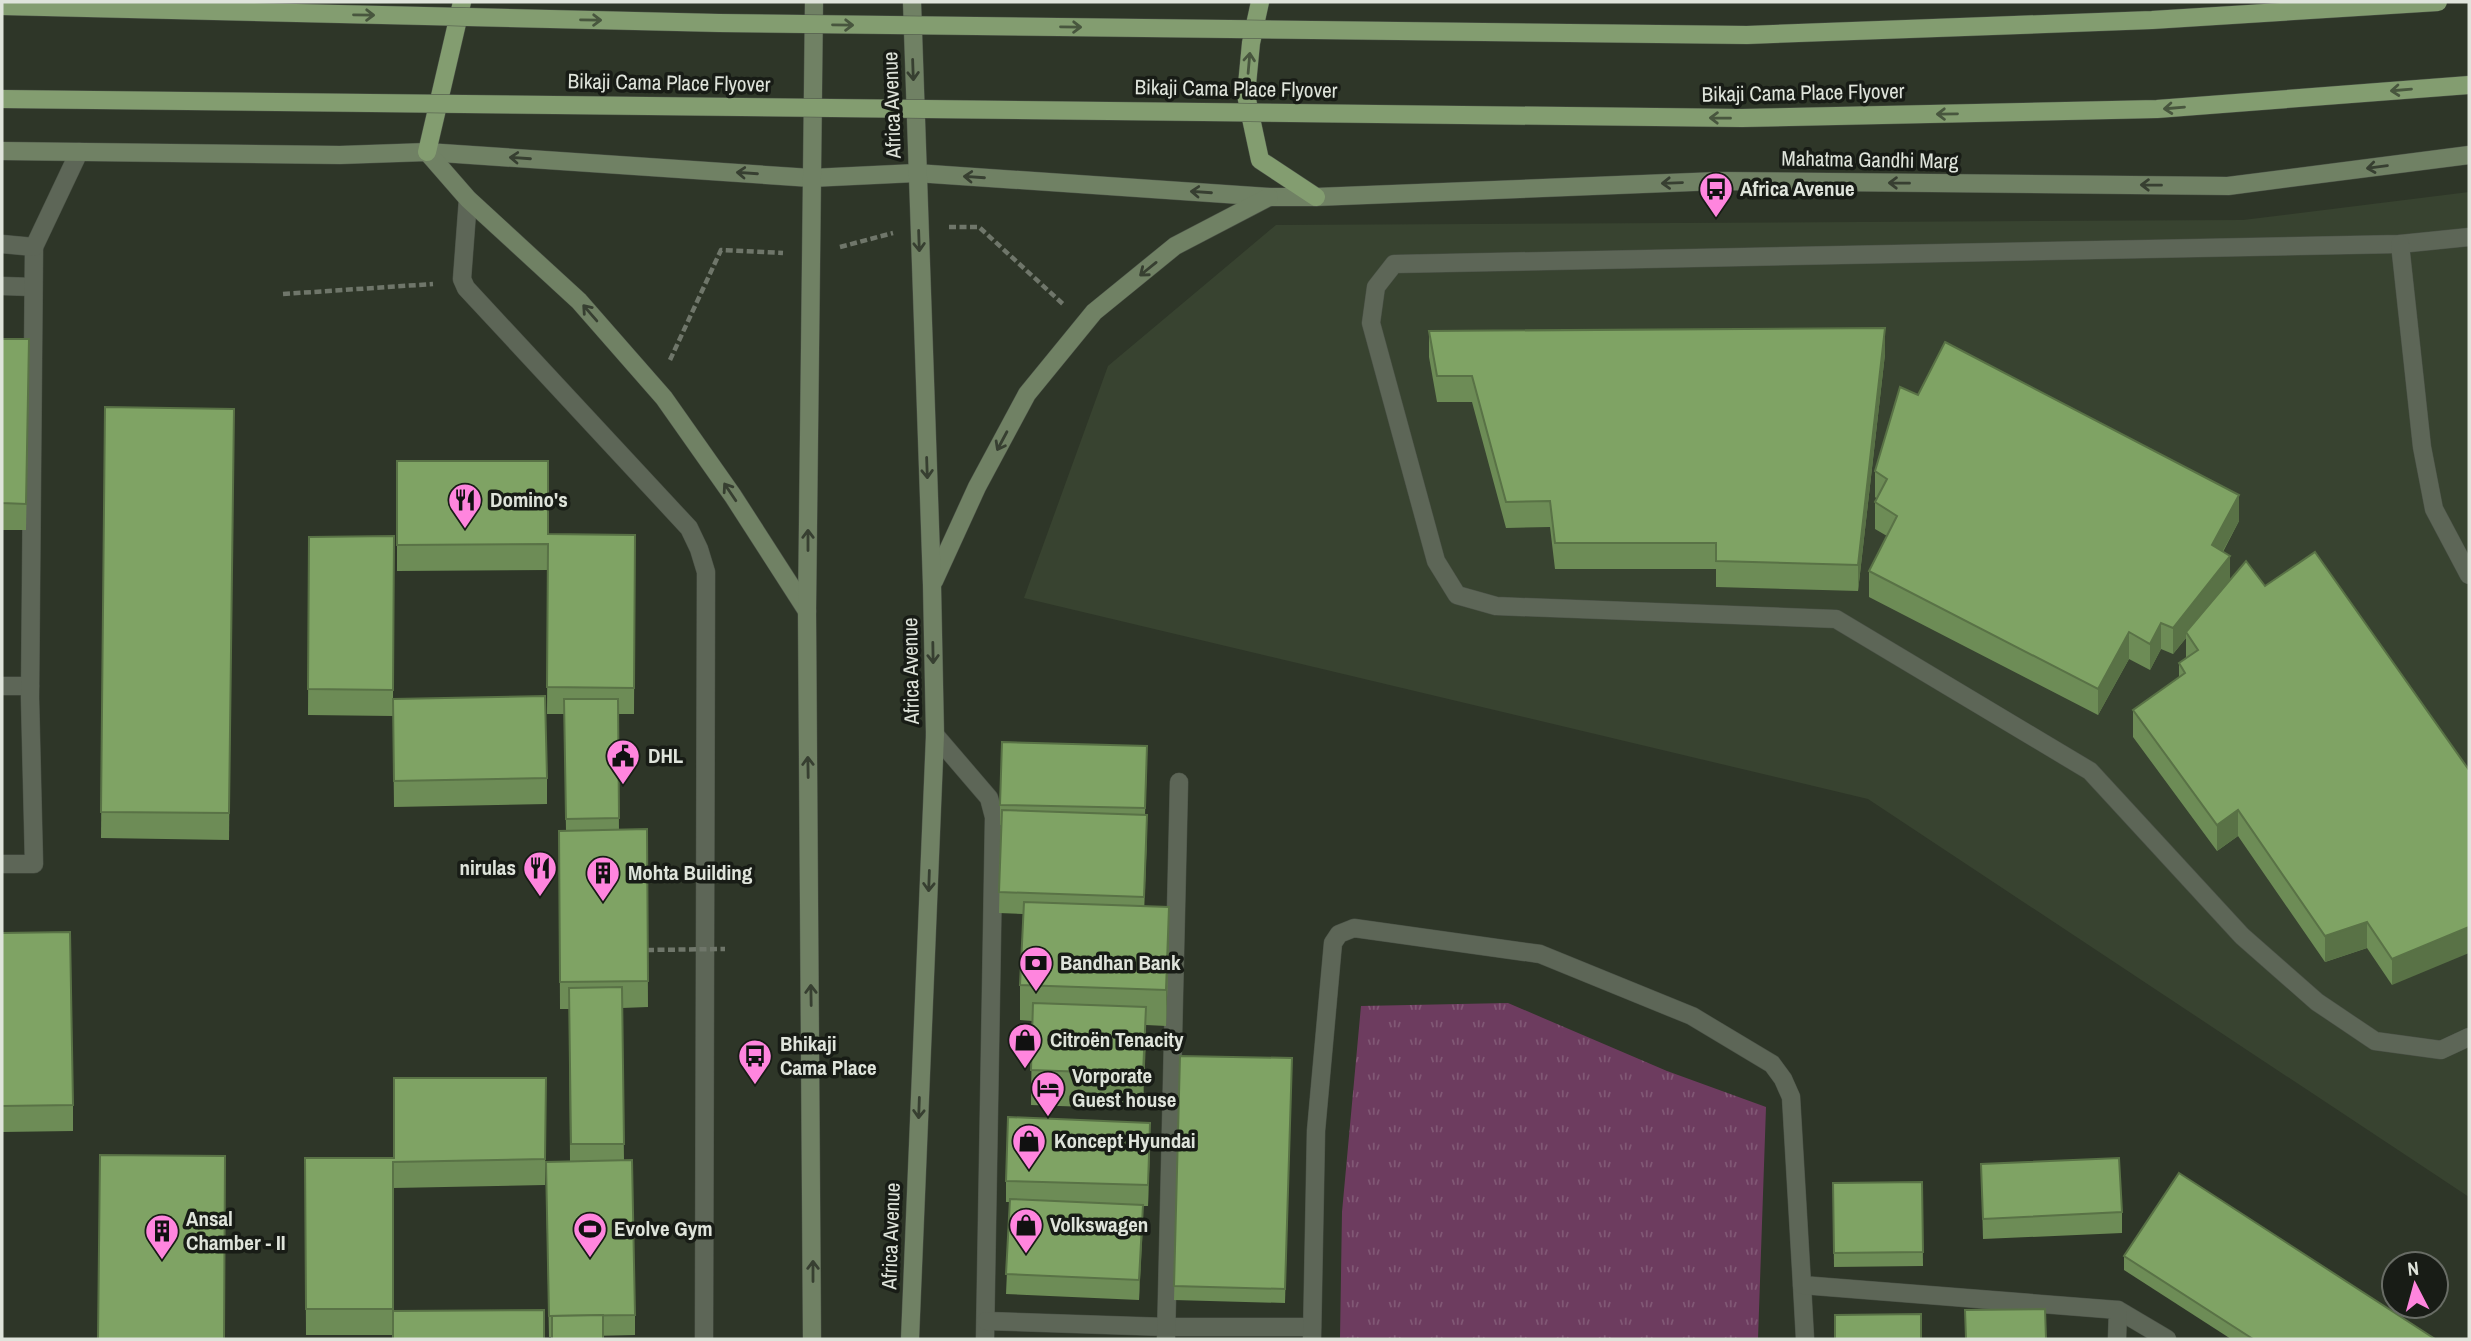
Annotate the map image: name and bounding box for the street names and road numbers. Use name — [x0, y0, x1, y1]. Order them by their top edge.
street label: Africa Avenue — [875, 51, 908, 160]
street label: Bikaji Cama Place Flyover — [567, 66, 771, 99]
street label: Bikaji Cama Place Flyover — [1134, 72, 1338, 105]
street label: Bikaji Cama Place Flyover — [1701, 76, 1905, 109]
street label: Mahatma Gandhi Marg — [1781, 143, 1959, 176]
street label: Africa Avenue — [895, 617, 926, 726]
street label: Africa Avenue — [874, 1182, 907, 1291]

